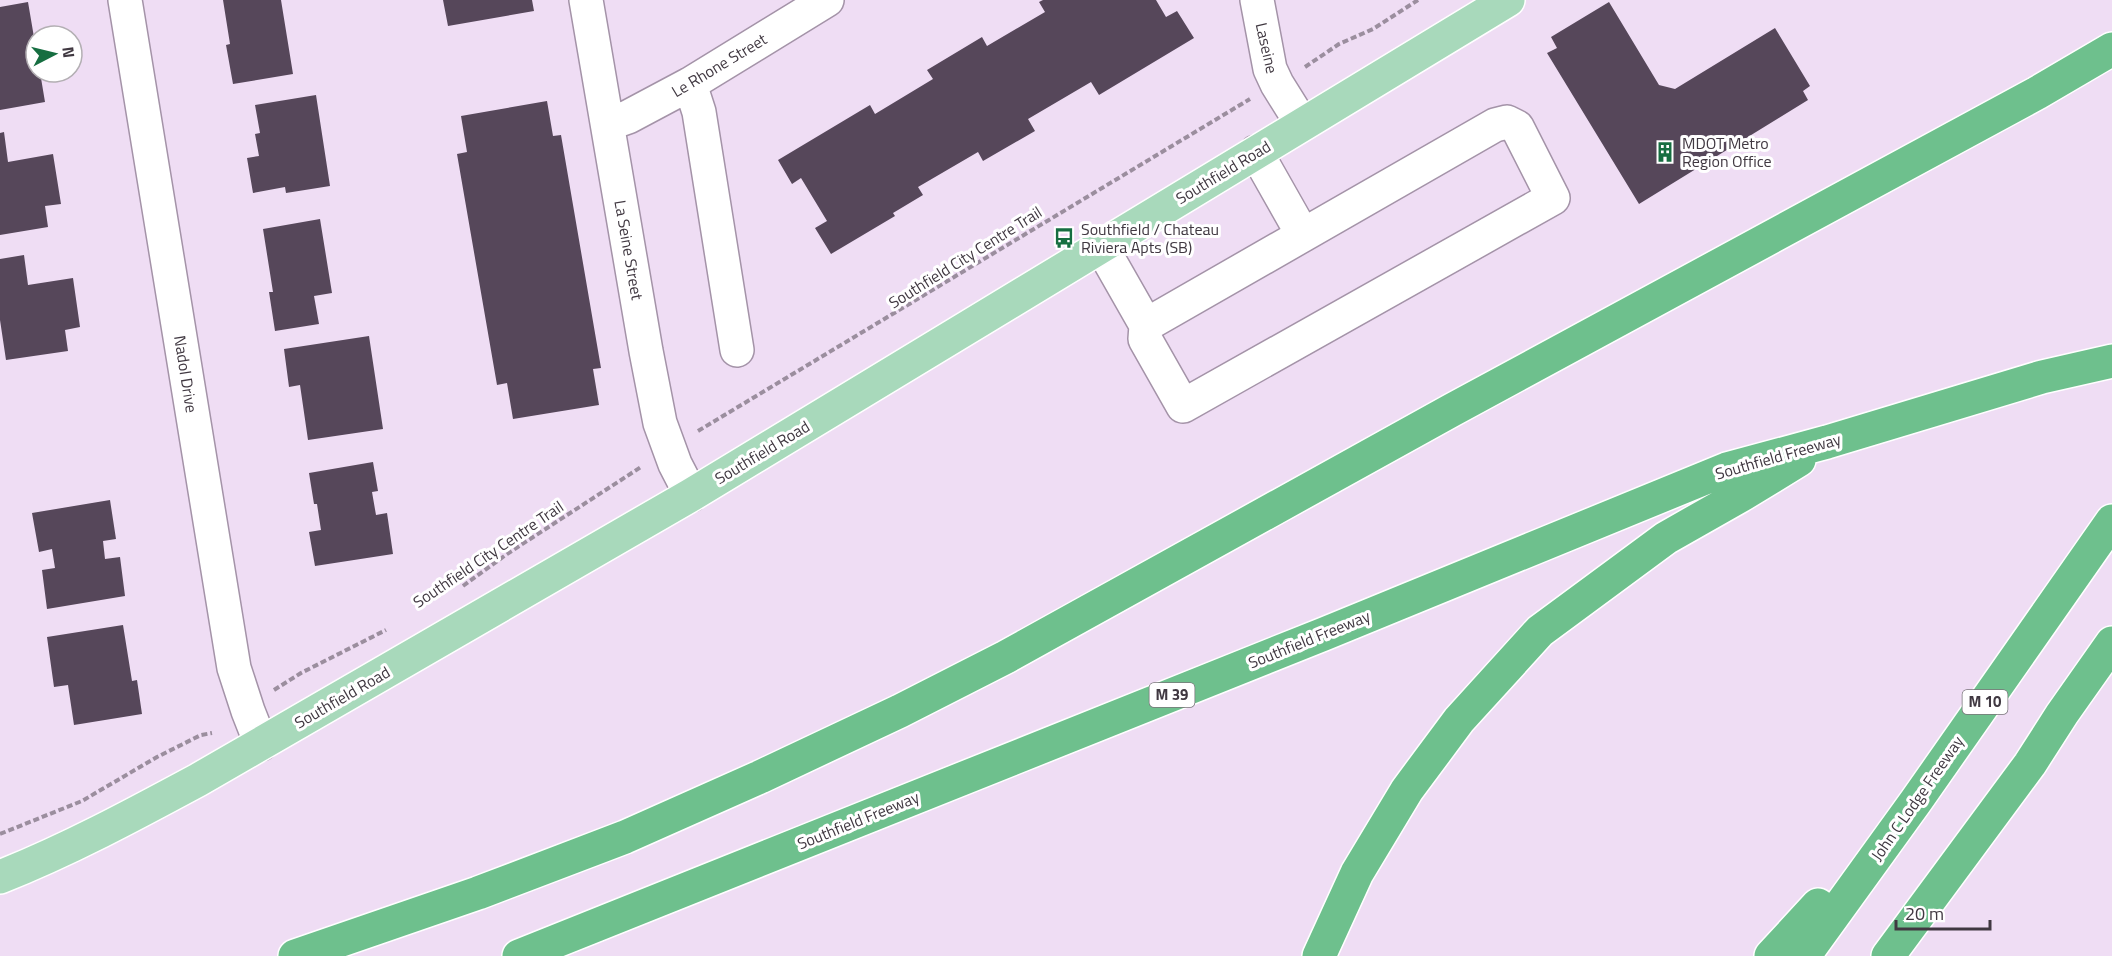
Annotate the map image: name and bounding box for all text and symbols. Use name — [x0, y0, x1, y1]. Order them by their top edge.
street label: Laseine — [1250, 20, 1284, 76]
north arrow — [24, 24, 84, 84]
street label: Le Rhone Street — [667, 27, 772, 103]
text: N — [56, 45, 81, 59]
place label: MDOT Metro Region Office — [1682, 131, 1772, 173]
street label: Southfield Road — [1171, 134, 1275, 210]
building icon: MDOT Metro Region Office — [1653, 140, 1677, 164]
street label: La Seine Street — [608, 198, 650, 302]
street label: Southfield City Centre Trail — [884, 200, 1046, 314]
place label: Southfield / Chateau Riviera Apts (SB) — [1081, 217, 1219, 259]
bus stop icon: Southfield / Chateau Riviera Apts (SB) — [1052, 226, 1076, 250]
street label: Nadol Drive — [168, 334, 204, 414]
street label: Southfield Road — [710, 414, 814, 490]
street label: Southfield Freeway — [1712, 427, 1844, 485]
street label: Southfield City Centre Trail — [408, 495, 568, 613]
street label: Southfield Freeway — [1244, 603, 1374, 674]
street label: Southfield Road — [290, 660, 394, 734]
road number: M 39 — [1150, 683, 1194, 707]
road number: M 10 — [1962, 690, 2008, 714]
street label: John C Lodge Freeway — [1865, 730, 1969, 865]
street label: Southfield Freeway — [793, 784, 923, 855]
scale bar — [1896, 893, 1990, 931]
text: 20 m — [1905, 900, 1944, 927]

